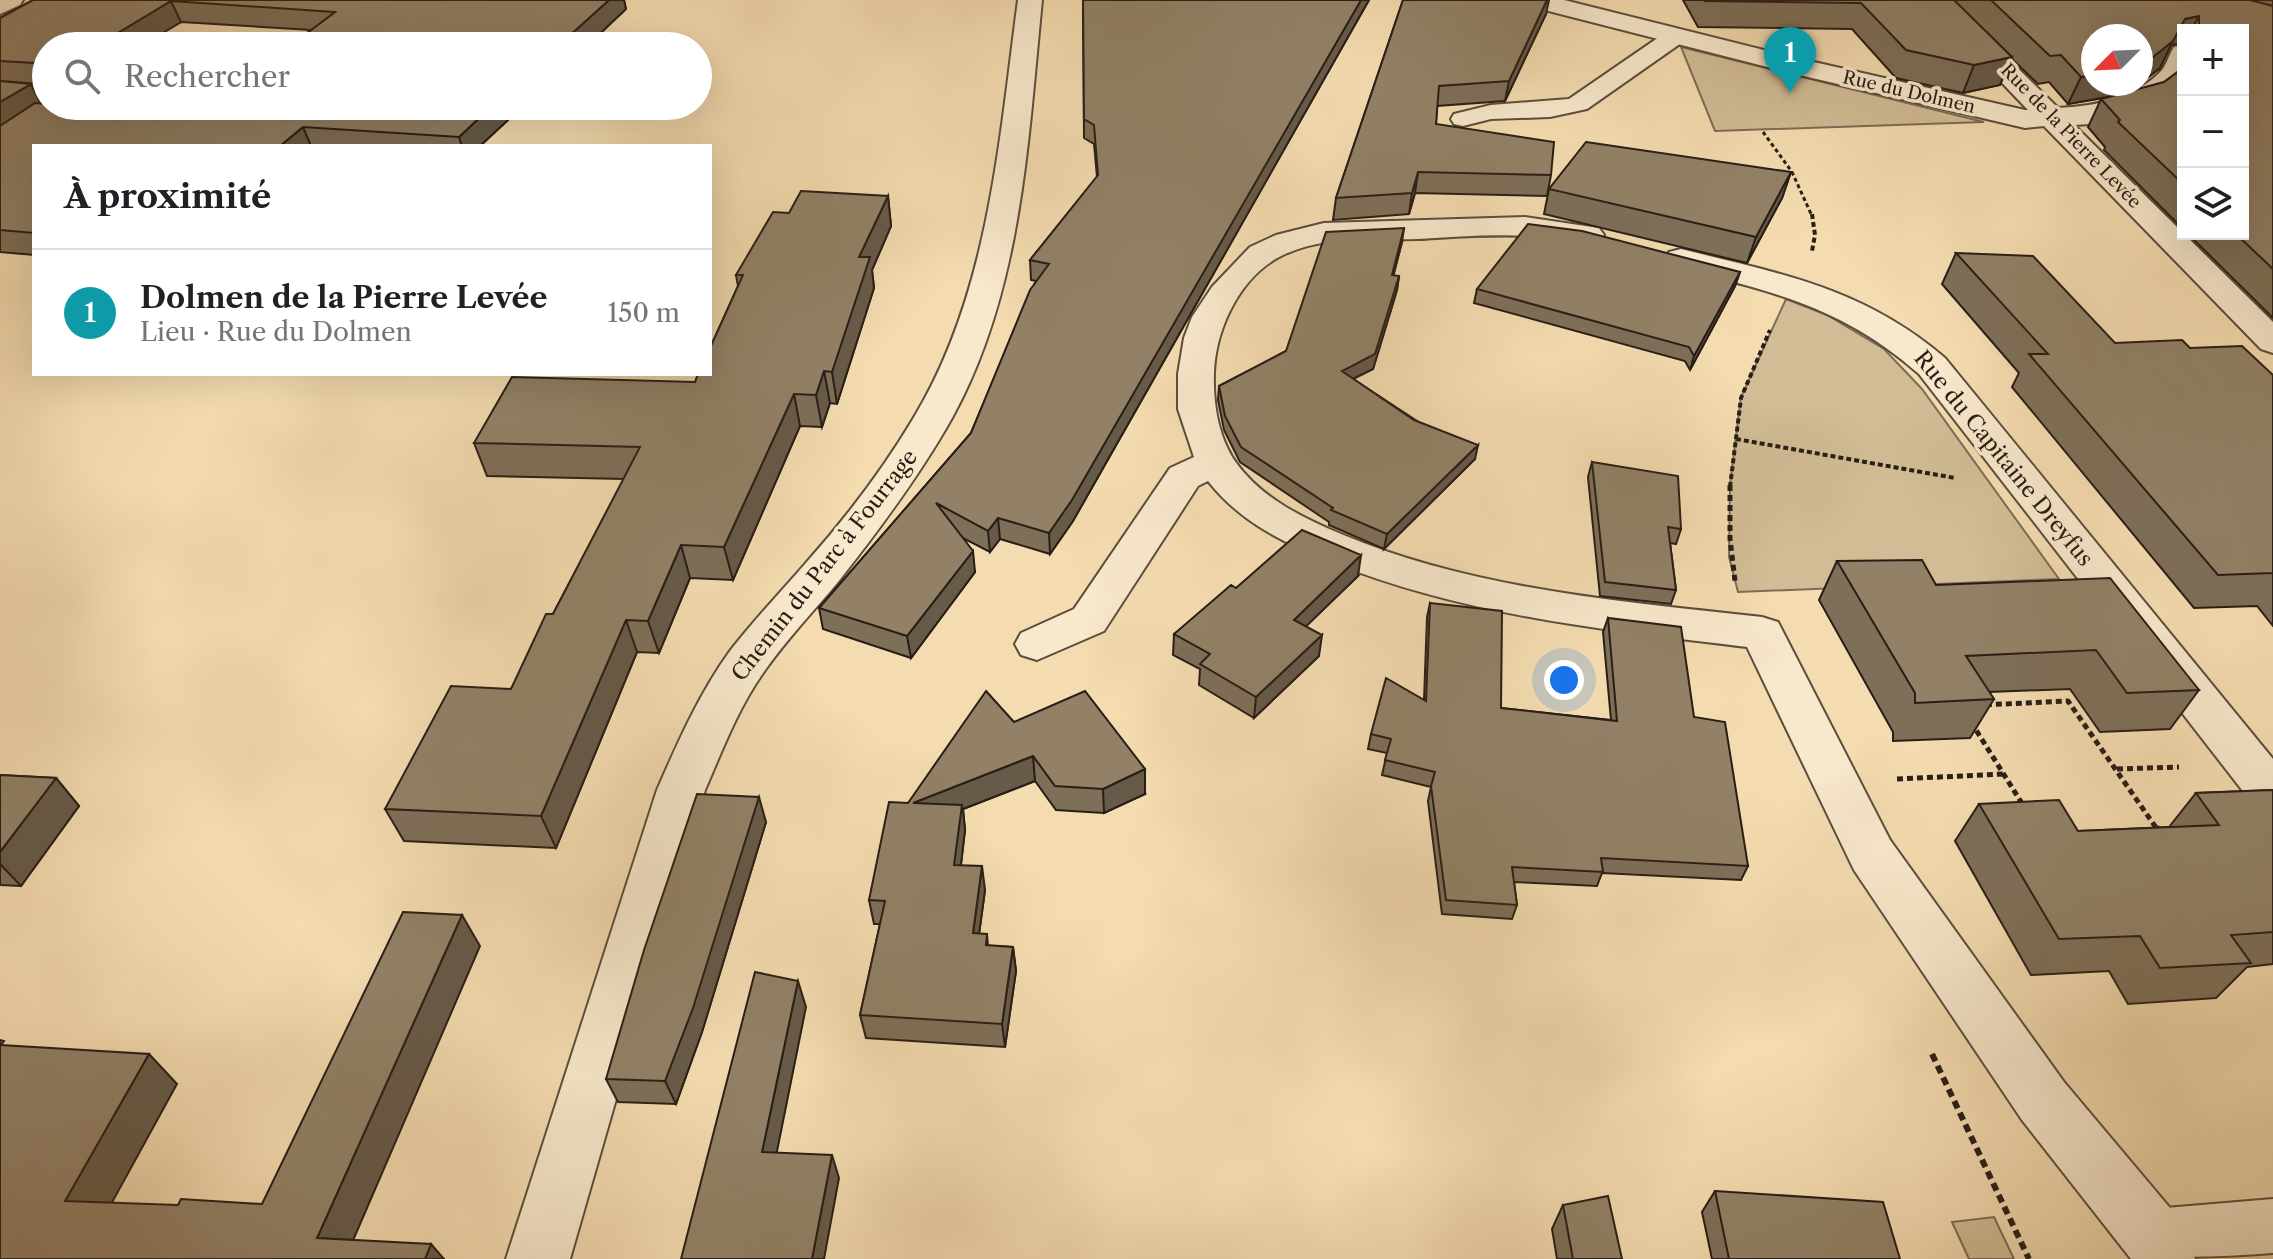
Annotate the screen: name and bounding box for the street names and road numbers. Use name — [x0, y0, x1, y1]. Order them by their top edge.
street label: Rue de la Pierre Levée — [1996, 59, 2146, 213]
street label: Rue du Dolmen — [1841, 66, 1977, 118]
street label: Rue du Capitaine Dreyfus — [1908, 345, 2099, 572]
street label: Chemin du Parc à Fourrage — [726, 444, 923, 686]

